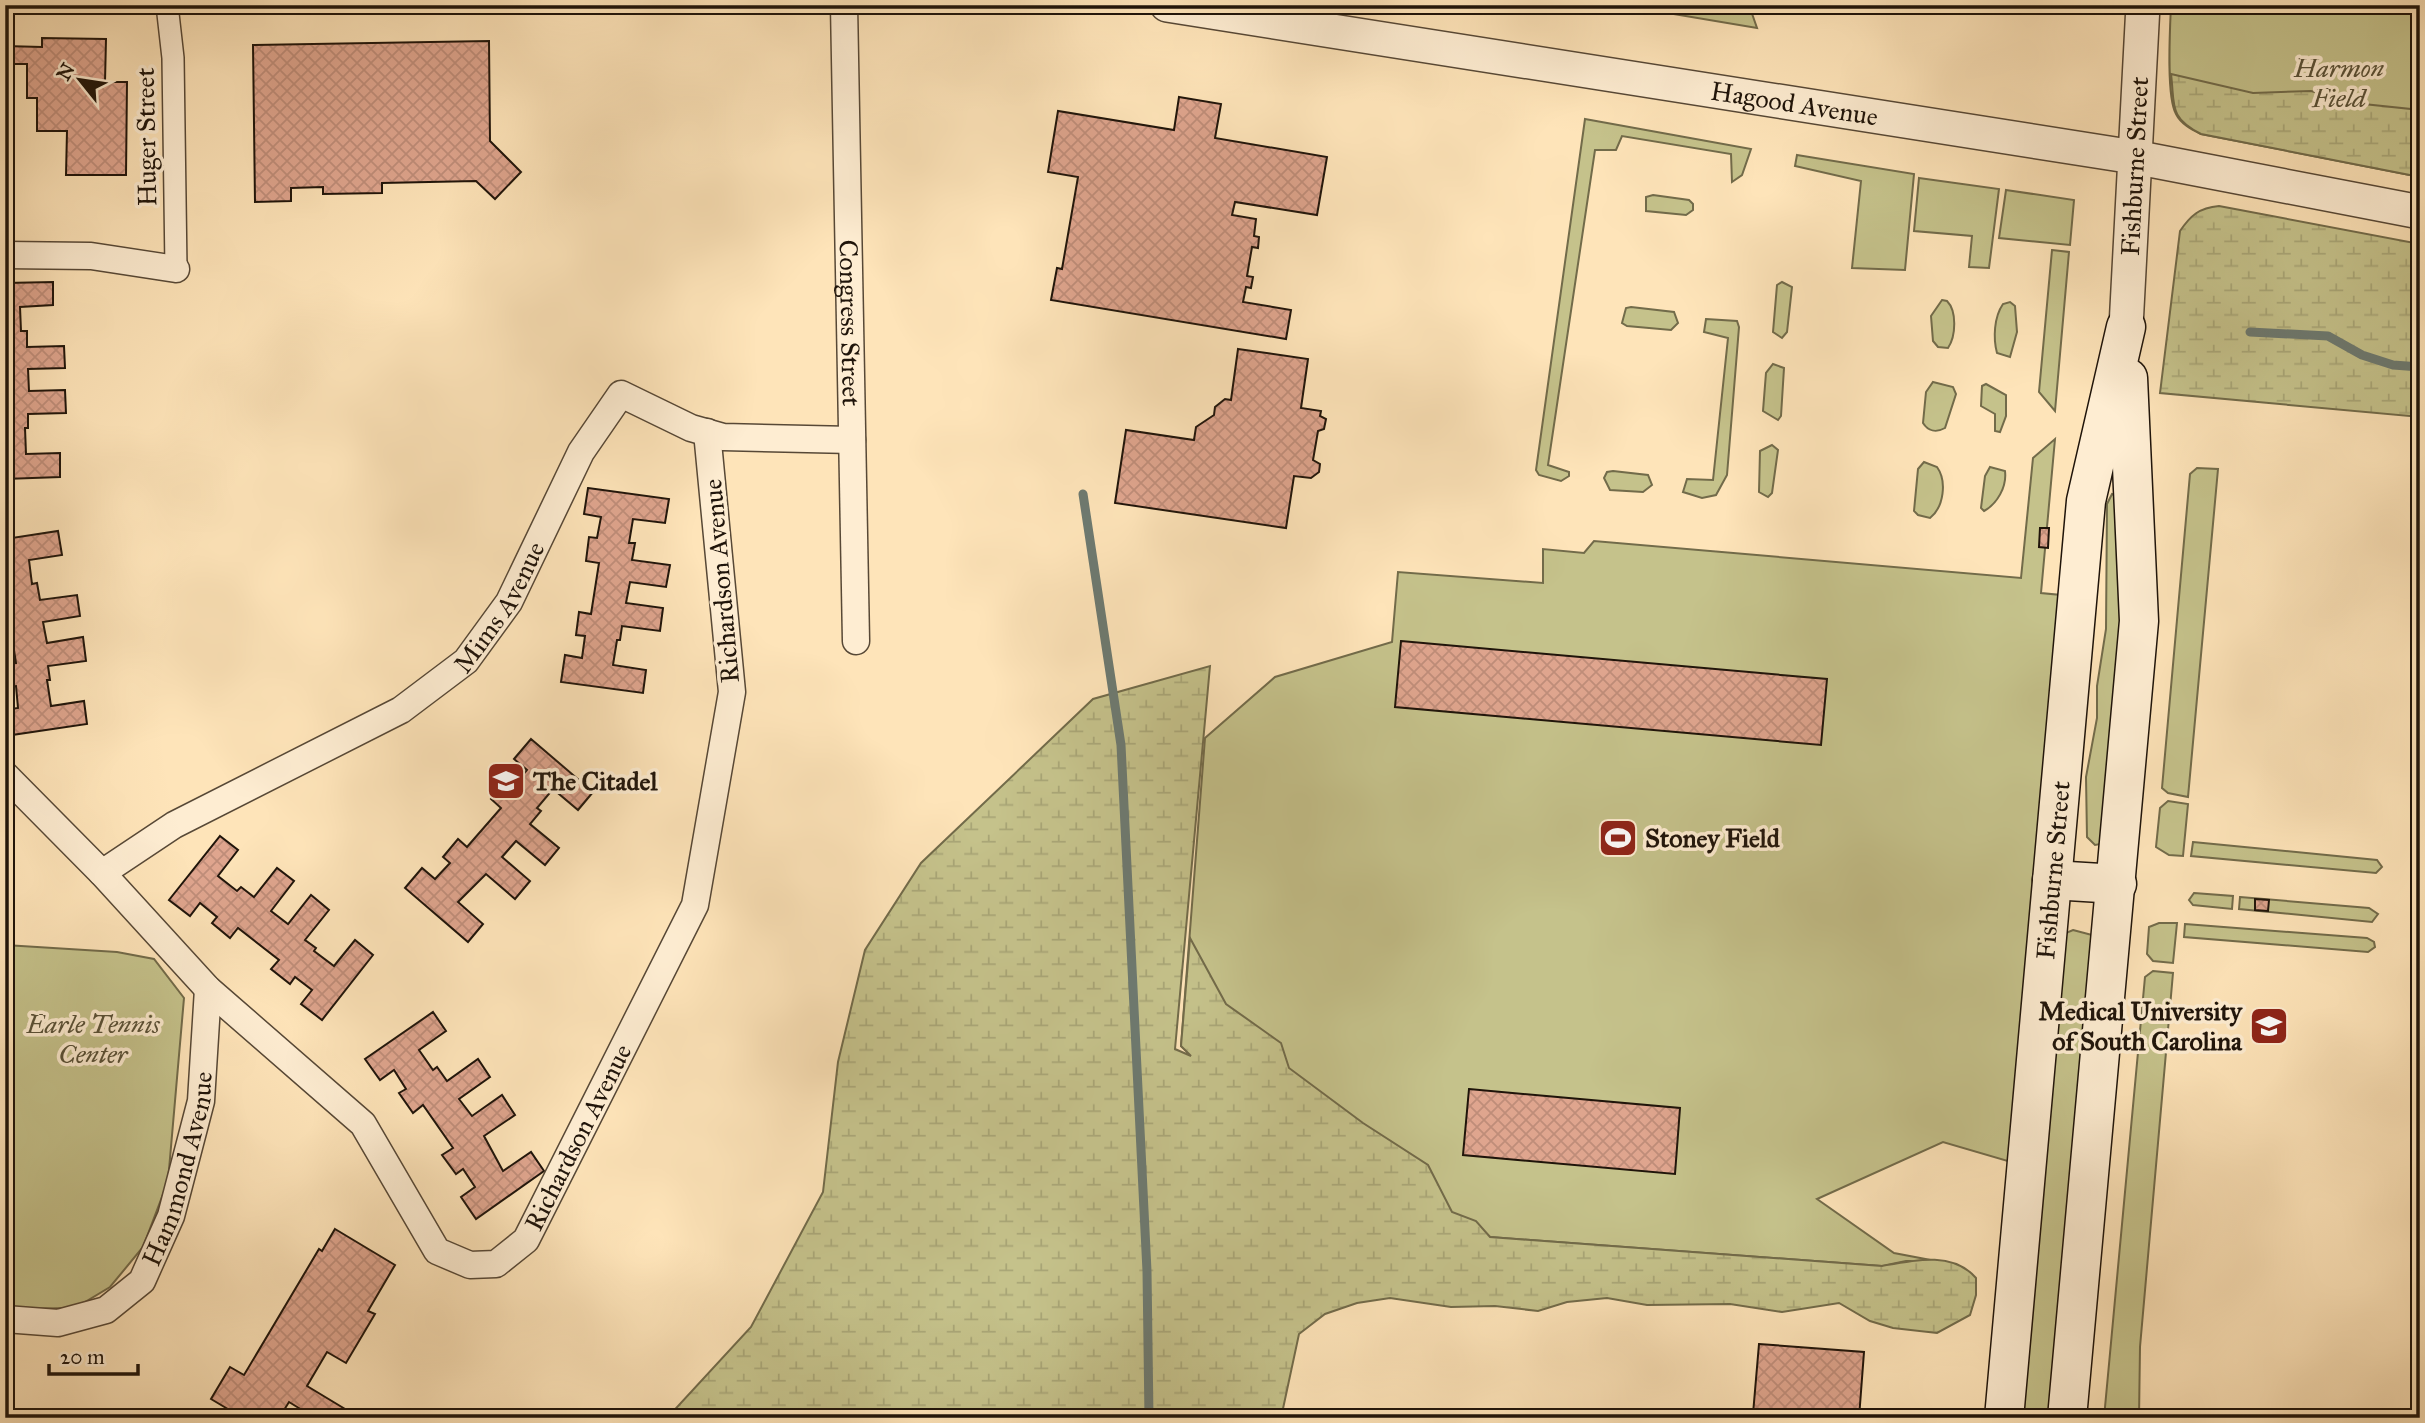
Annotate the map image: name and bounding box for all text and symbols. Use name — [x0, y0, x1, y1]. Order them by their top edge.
north arrow — [46, 46, 116, 116]
park label: Harmon Field — [2293, 52, 2385, 114]
text: N — [52, 59, 80, 84]
street label: Huger Street — [129, 67, 163, 207]
street label: Hagood Avenue — [1708, 75, 1880, 133]
street label: Fishburne Street — [2114, 76, 2155, 257]
street label: Congress Street — [832, 239, 868, 407]
street label: Richardson Avenue — [696, 477, 746, 684]
street label: Mims Avenue — [447, 536, 552, 679]
school or university icon: The Citadel — [485, 760, 527, 802]
place label: The Citadel — [532, 765, 658, 797]
street label: Fishburne Street — [2029, 779, 2077, 961]
sports icon: Stoney Field — [1597, 817, 1639, 859]
place label: Stoney Field — [1645, 822, 1781, 854]
place label: Medical University of South Carolina — [2038, 995, 2244, 1057]
school or university icon: Medical University of South Carolina — [2248, 1005, 2290, 1047]
park label: Earle Tennis Center — [25, 1008, 160, 1070]
street label: Richardson Avenue — [517, 1038, 638, 1236]
street label: Hammond Avenue — [135, 1070, 219, 1271]
scale bar — [49, 1332, 138, 1376]
text: 20 m — [60, 1344, 105, 1370]

